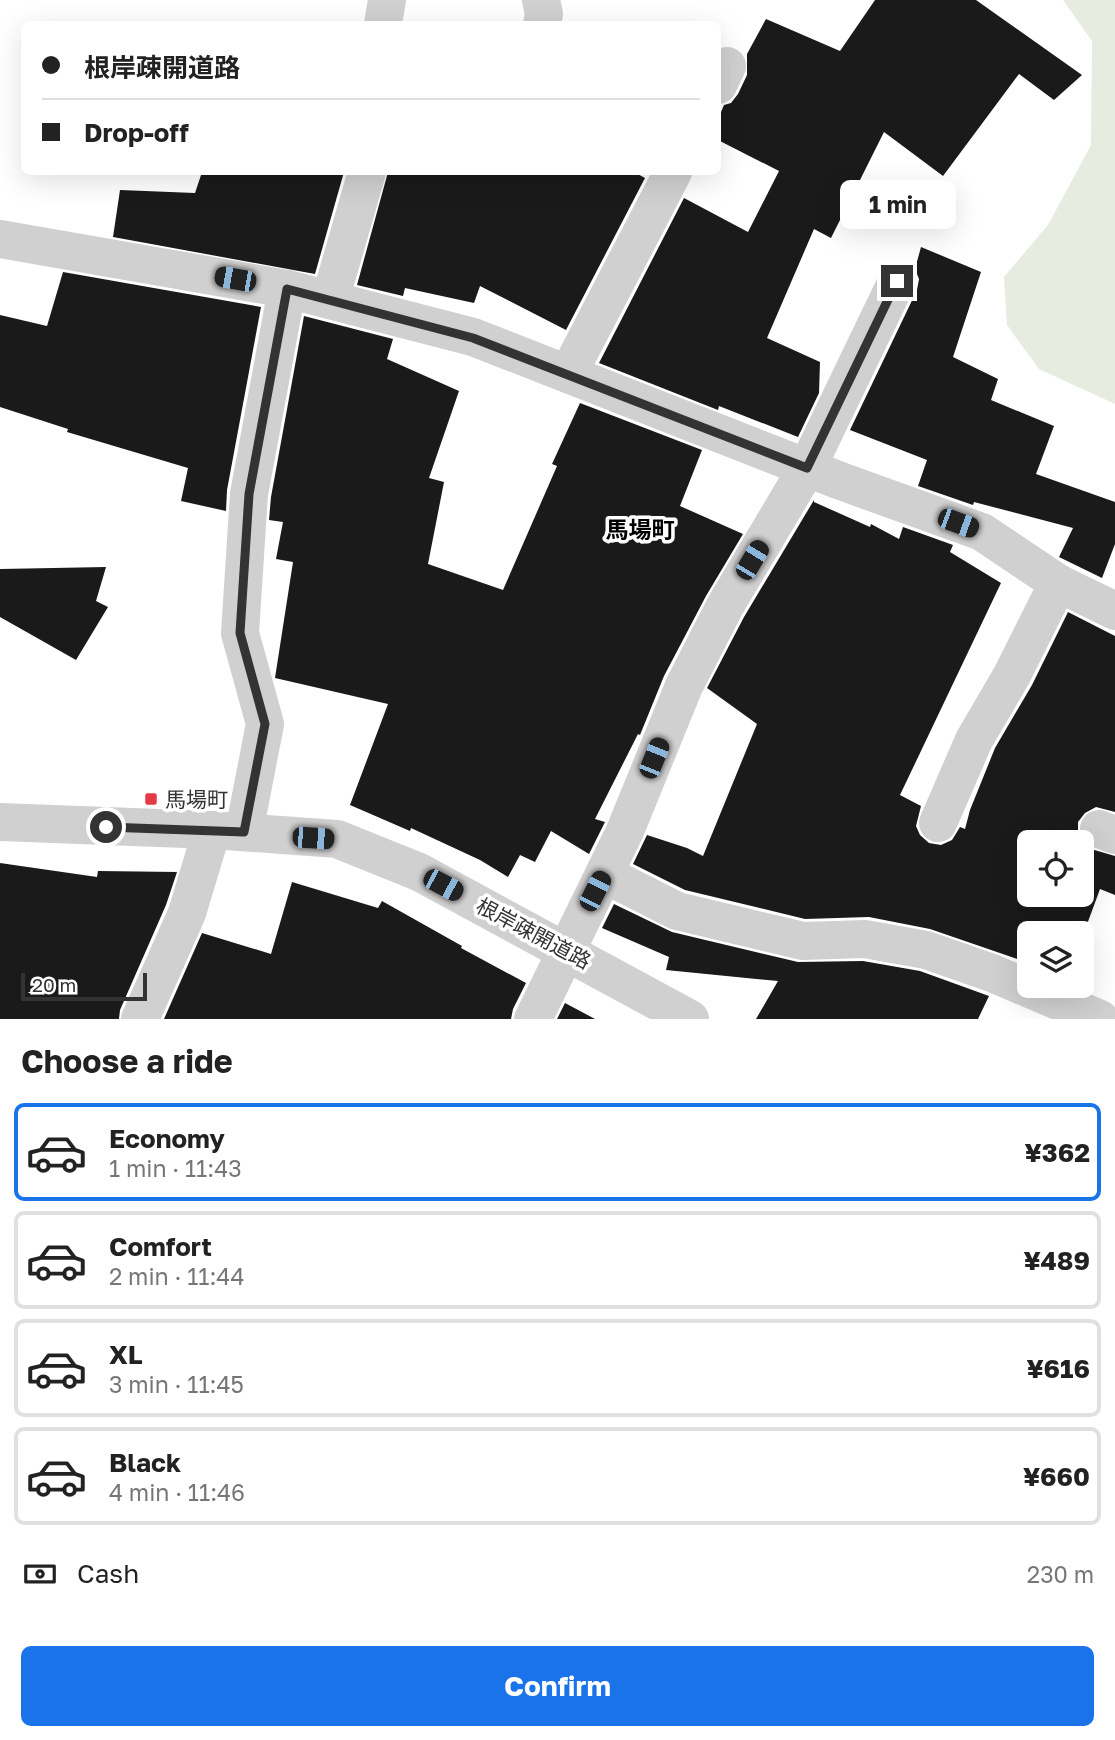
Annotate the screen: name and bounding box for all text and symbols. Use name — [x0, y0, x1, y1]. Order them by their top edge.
text: 根岸疎開道路 — [84, 52, 240, 83]
text: Drop-off — [84, 117, 189, 148]
callout: 1 min — [839, 180, 955, 229]
text: 1 min — [869, 190, 927, 218]
car — [213, 265, 258, 293]
route end — [881, 265, 913, 297]
car — [935, 506, 982, 540]
district label: 馬場町 — [606, 515, 675, 543]
car — [733, 537, 772, 583]
car — [637, 735, 672, 781]
place label: 馬場町 — [165, 786, 228, 812]
marker: 馬場町 — [143, 791, 159, 807]
route start — [90, 811, 122, 843]
car — [292, 826, 335, 850]
map controls — [1017, 830, 1094, 998]
button: locate — [1017, 830, 1094, 907]
car — [420, 866, 467, 904]
car — [577, 868, 614, 914]
street label: 根岸疎開道路 — [472, 892, 596, 974]
button: layers — [1017, 921, 1094, 998]
scale bar — [21, 970, 147, 1002]
text: 20 m — [32, 973, 76, 996]
text: Choose a ride — [21, 1042, 233, 1080]
icon: car — [25, 1121, 88, 1184]
text: Economy — [109, 1123, 225, 1154]
text: ¥362 — [1025, 1137, 1090, 1168]
text: 1 min · 11:43 — [109, 1154, 242, 1182]
icon: car — [25, 1229, 88, 1292]
text: Comfort — [109, 1231, 212, 1262]
text: ¥489 — [1023, 1245, 1090, 1276]
text: 2 min · 11:44 — [109, 1262, 244, 1290]
icon: car — [25, 1337, 88, 1400]
text: XL — [109, 1339, 143, 1370]
text: ¥616 — [1026, 1353, 1090, 1384]
text: 3 min · 11:45 — [109, 1370, 244, 1398]
icon: car — [25, 1445, 88, 1508]
text: Black — [109, 1447, 181, 1478]
text: ¥660 — [1023, 1461, 1090, 1492]
text: 4 min · 11:46 — [109, 1478, 245, 1506]
icon: cash — [21, 1555, 59, 1593]
text: Cash — [77, 1558, 139, 1589]
text: 230 m — [1027, 1560, 1094, 1588]
button: Confirm — [21, 1646, 1094, 1726]

